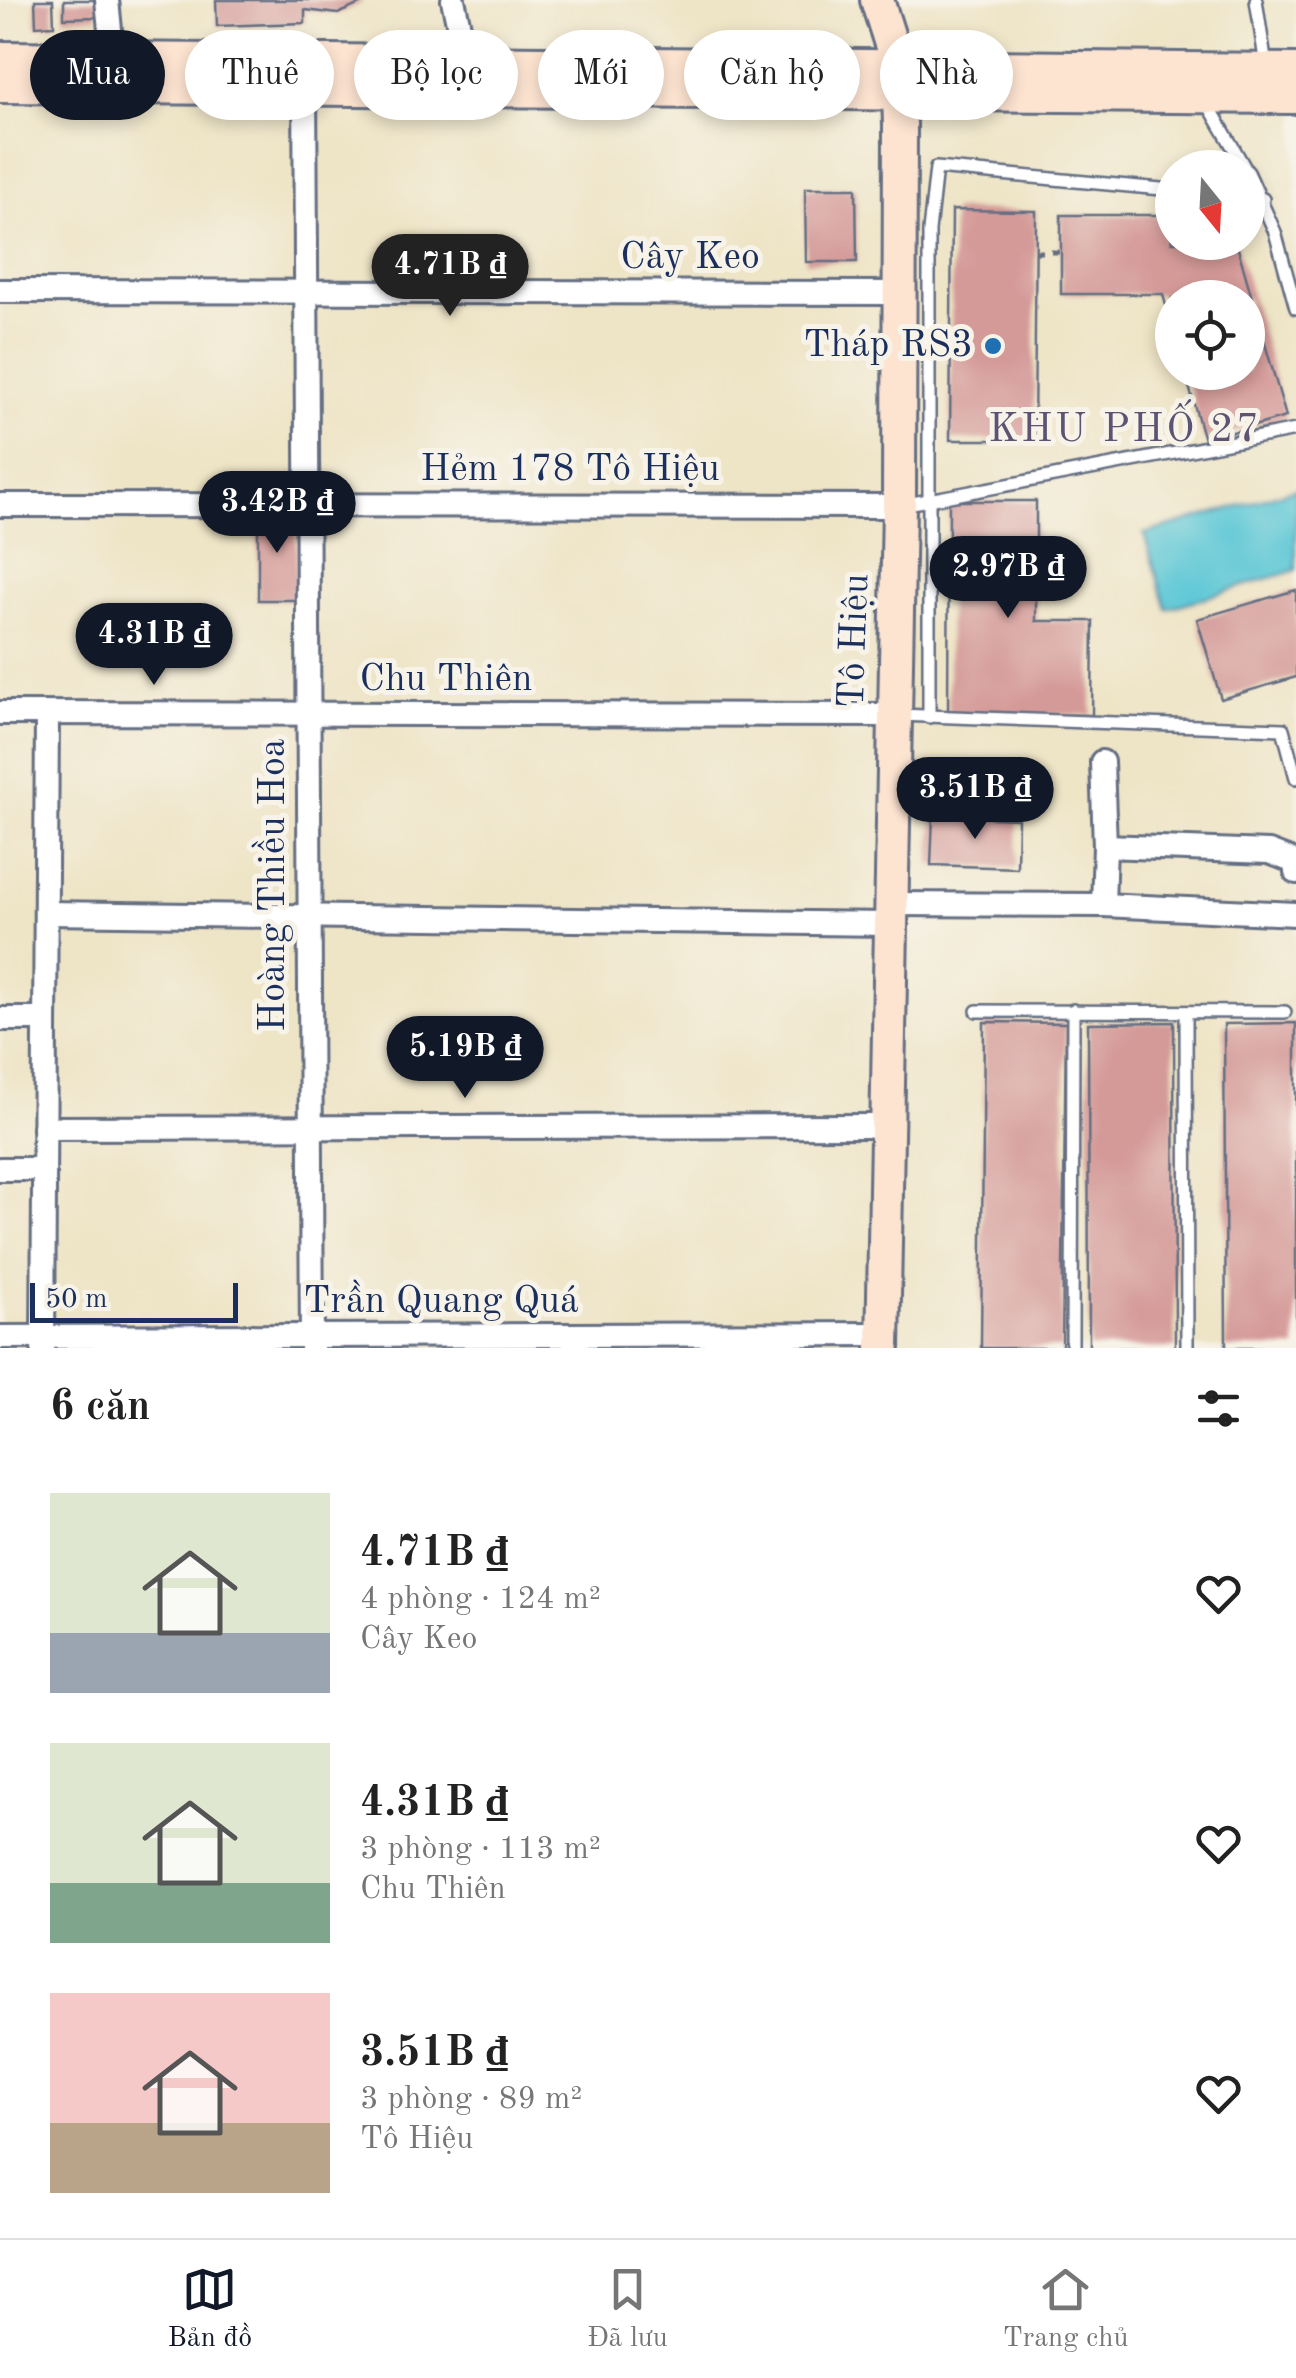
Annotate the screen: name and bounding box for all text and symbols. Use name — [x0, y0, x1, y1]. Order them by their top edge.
chip: Mua — [30, 30, 165, 120]
chip: Thuê — [185, 30, 334, 120]
chip: Bộ lọc — [354, 30, 518, 120]
chip: Mới — [538, 30, 664, 120]
chip: Căn hộ — [684, 30, 860, 120]
chip: Nhà — [880, 30, 1013, 120]
north arrow — [1155, 150, 1265, 260]
map controls — [1155, 150, 1265, 390]
pin: 4.71B ₫ — [358, 234, 542, 319]
street label: Cây Keo — [620, 239, 760, 277]
text: 4.71B ₫ — [394, 250, 506, 282]
button: locate — [1155, 280, 1265, 390]
place label: Tháp RS3 — [803, 327, 973, 365]
marker: Tháp RS3 — [982, 335, 1004, 357]
district label: KHU PHỐ 27 — [988, 399, 1262, 451]
street label: Hẻm 178 Tô Hiệu — [420, 451, 720, 489]
pin: 3.42B ₫ — [185, 471, 369, 556]
text: 3.42B ₫ — [221, 487, 333, 519]
pin: 2.97B ₫ — [916, 536, 1100, 621]
text: 2.97B ₫ — [952, 552, 1064, 584]
street label: Tô Hiệu — [834, 573, 876, 709]
pin: 4.31B ₫ — [62, 603, 246, 688]
text: 4.31B ₫ — [98, 619, 210, 651]
street label: Chu Thiên — [359, 661, 533, 699]
street label: Hoàng Thiều Hoa — [251, 738, 293, 1032]
pin: 3.51B ₫ — [883, 757, 1067, 842]
text: 3.51B ₫ — [919, 773, 1031, 805]
pin: 5.19B ₫ — [373, 1016, 557, 1101]
text: 5.19B ₫ — [409, 1032, 521, 1064]
scale bar — [30, 1278, 238, 1322]
street label: Trần Quang Quá — [303, 1279, 579, 1321]
text: 50 m — [45, 1286, 108, 1314]
icon: filters — [1191, 1381, 1246, 1436]
text: 6 căn — [50, 1387, 150, 1429]
icon: home — [130, 1533, 250, 1653]
text: 4.71B ₫ — [360, 1533, 508, 1575]
icon: heart — [1191, 1566, 1246, 1621]
text: 4 phòng · 124 m² — [360, 1584, 601, 1616]
text: Cây Keo — [360, 1624, 477, 1656]
icon: home — [130, 1783, 250, 1903]
text: 4.31B ₫ — [360, 1783, 508, 1825]
icon: heart — [1191, 1816, 1246, 1871]
text: 3 phòng · 113 m² — [360, 1834, 601, 1866]
text: Chu Thiên — [360, 1874, 506, 1906]
icon: home — [130, 2033, 250, 2153]
text: 3.51B ₫ — [360, 2033, 508, 2075]
icon: heart — [1191, 2066, 1246, 2121]
text: 3 phòng · 89 m² — [360, 2084, 582, 2116]
text: Tô Hiệu — [360, 2124, 473, 2156]
tab: Bản đồ — [167, 2262, 252, 2357]
tab: Đã lưu — [587, 2262, 668, 2357]
tab: Trang chủ — [1003, 2262, 1129, 2357]

